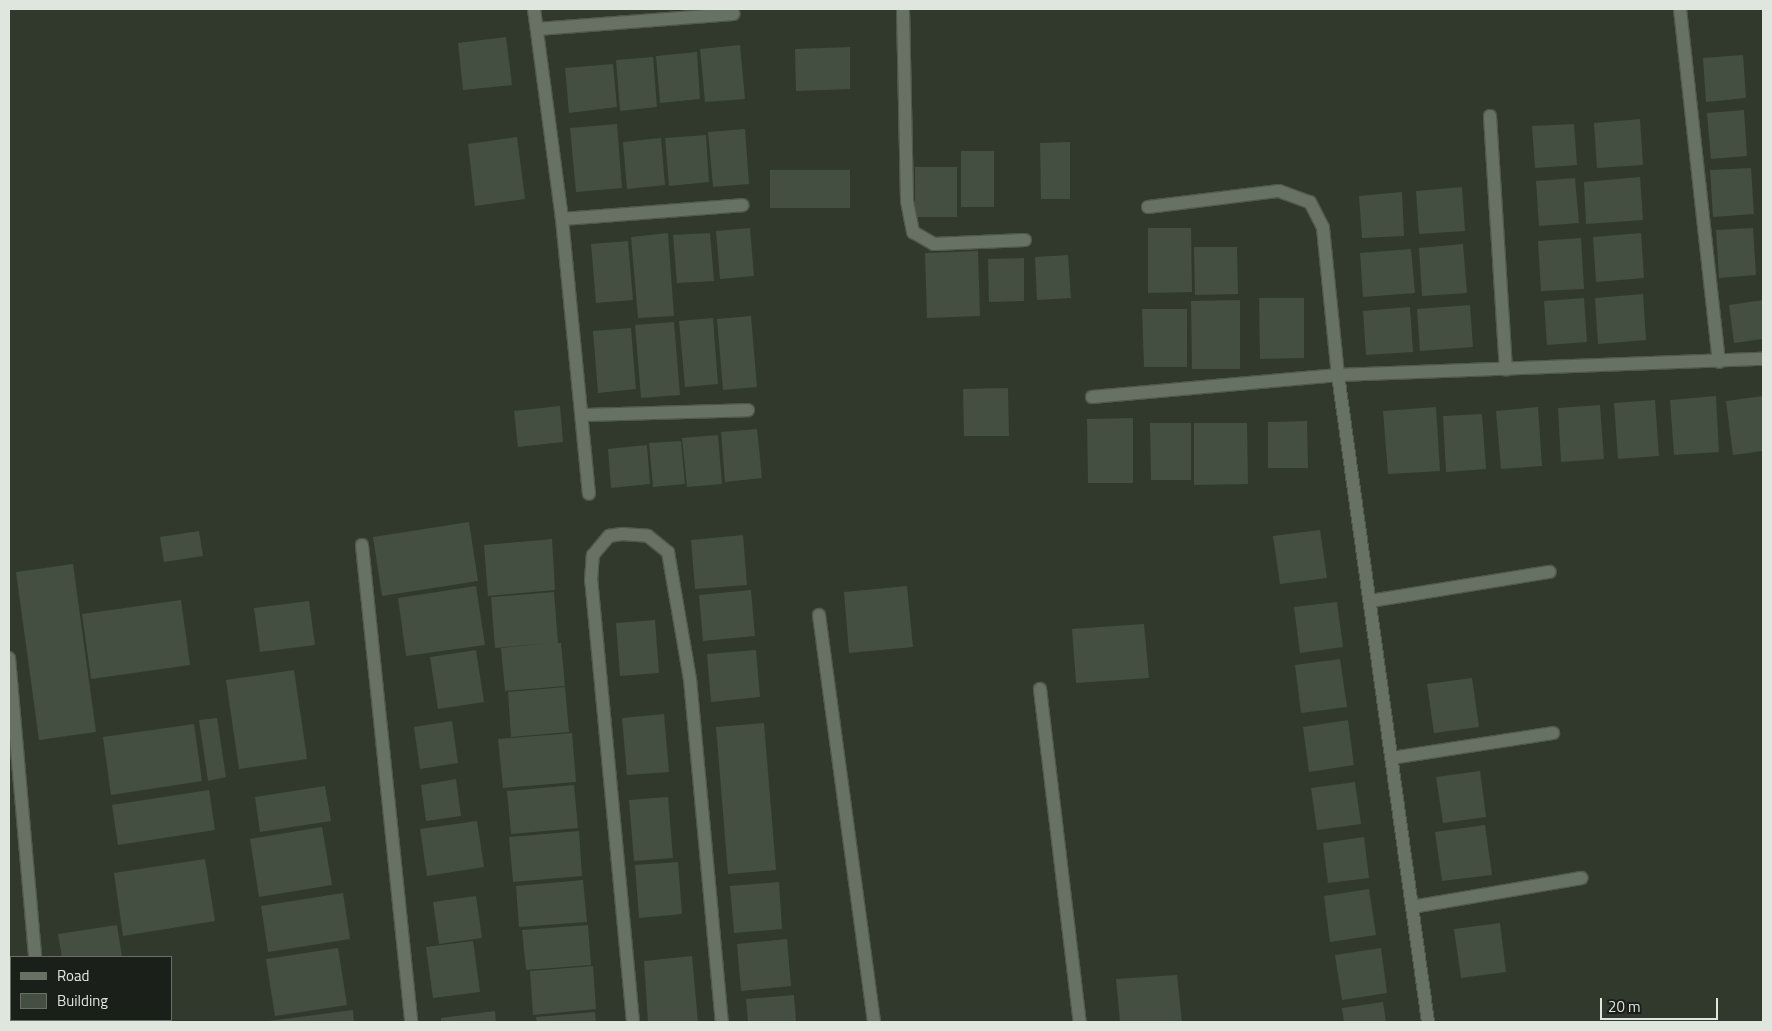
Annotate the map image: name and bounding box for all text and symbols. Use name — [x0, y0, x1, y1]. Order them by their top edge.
legend — [10, 956, 172, 1021]
text: Road — [57, 964, 89, 987]
scale bar — [1602, 988, 1720, 1020]
text: Building — [57, 989, 108, 1012]
text: 20 m — [1608, 995, 1641, 1018]

